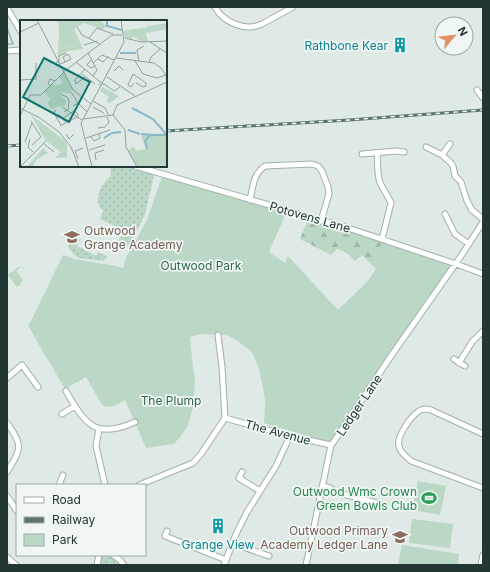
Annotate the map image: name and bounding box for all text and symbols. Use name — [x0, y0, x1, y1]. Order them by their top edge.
north arrow — [434, 16, 474, 56]
inset map — [20, 20, 167, 167]
text: N — [455, 24, 471, 38]
building icon: Rathbone Kear — [391, 36, 409, 54]
place label: Rathbone Kear — [305, 38, 388, 53]
street label: Potovens Lane — [268, 198, 352, 236]
place label: Outwood Grange Academy — [84, 223, 183, 252]
school or university icon: Outwood Grange Academy — [63, 228, 81, 246]
park label: Outwood Park — [161, 258, 242, 273]
street label: Ledger Lane — [333, 371, 385, 439]
park label: The Plump — [141, 393, 201, 408]
street label: The Avenue — [244, 416, 312, 448]
legend — [16, 484, 146, 556]
place label: Outwood Wmc Crown Green Bowls Club — [293, 484, 417, 513]
sports icon: Outwood Wmc Crown Green Bowls Club — [420, 489, 438, 507]
text: Road — [52, 492, 81, 507]
text: Railway — [52, 512, 96, 527]
building icon: Grange View — [209, 517, 227, 535]
place label: Outwood Primary Academy Ledger Lane — [260, 523, 388, 552]
school or university icon: Outwood Primary Academy Ledger Lane — [391, 528, 409, 546]
text: Park — [52, 532, 78, 547]
place label: Grange View — [182, 537, 255, 552]

